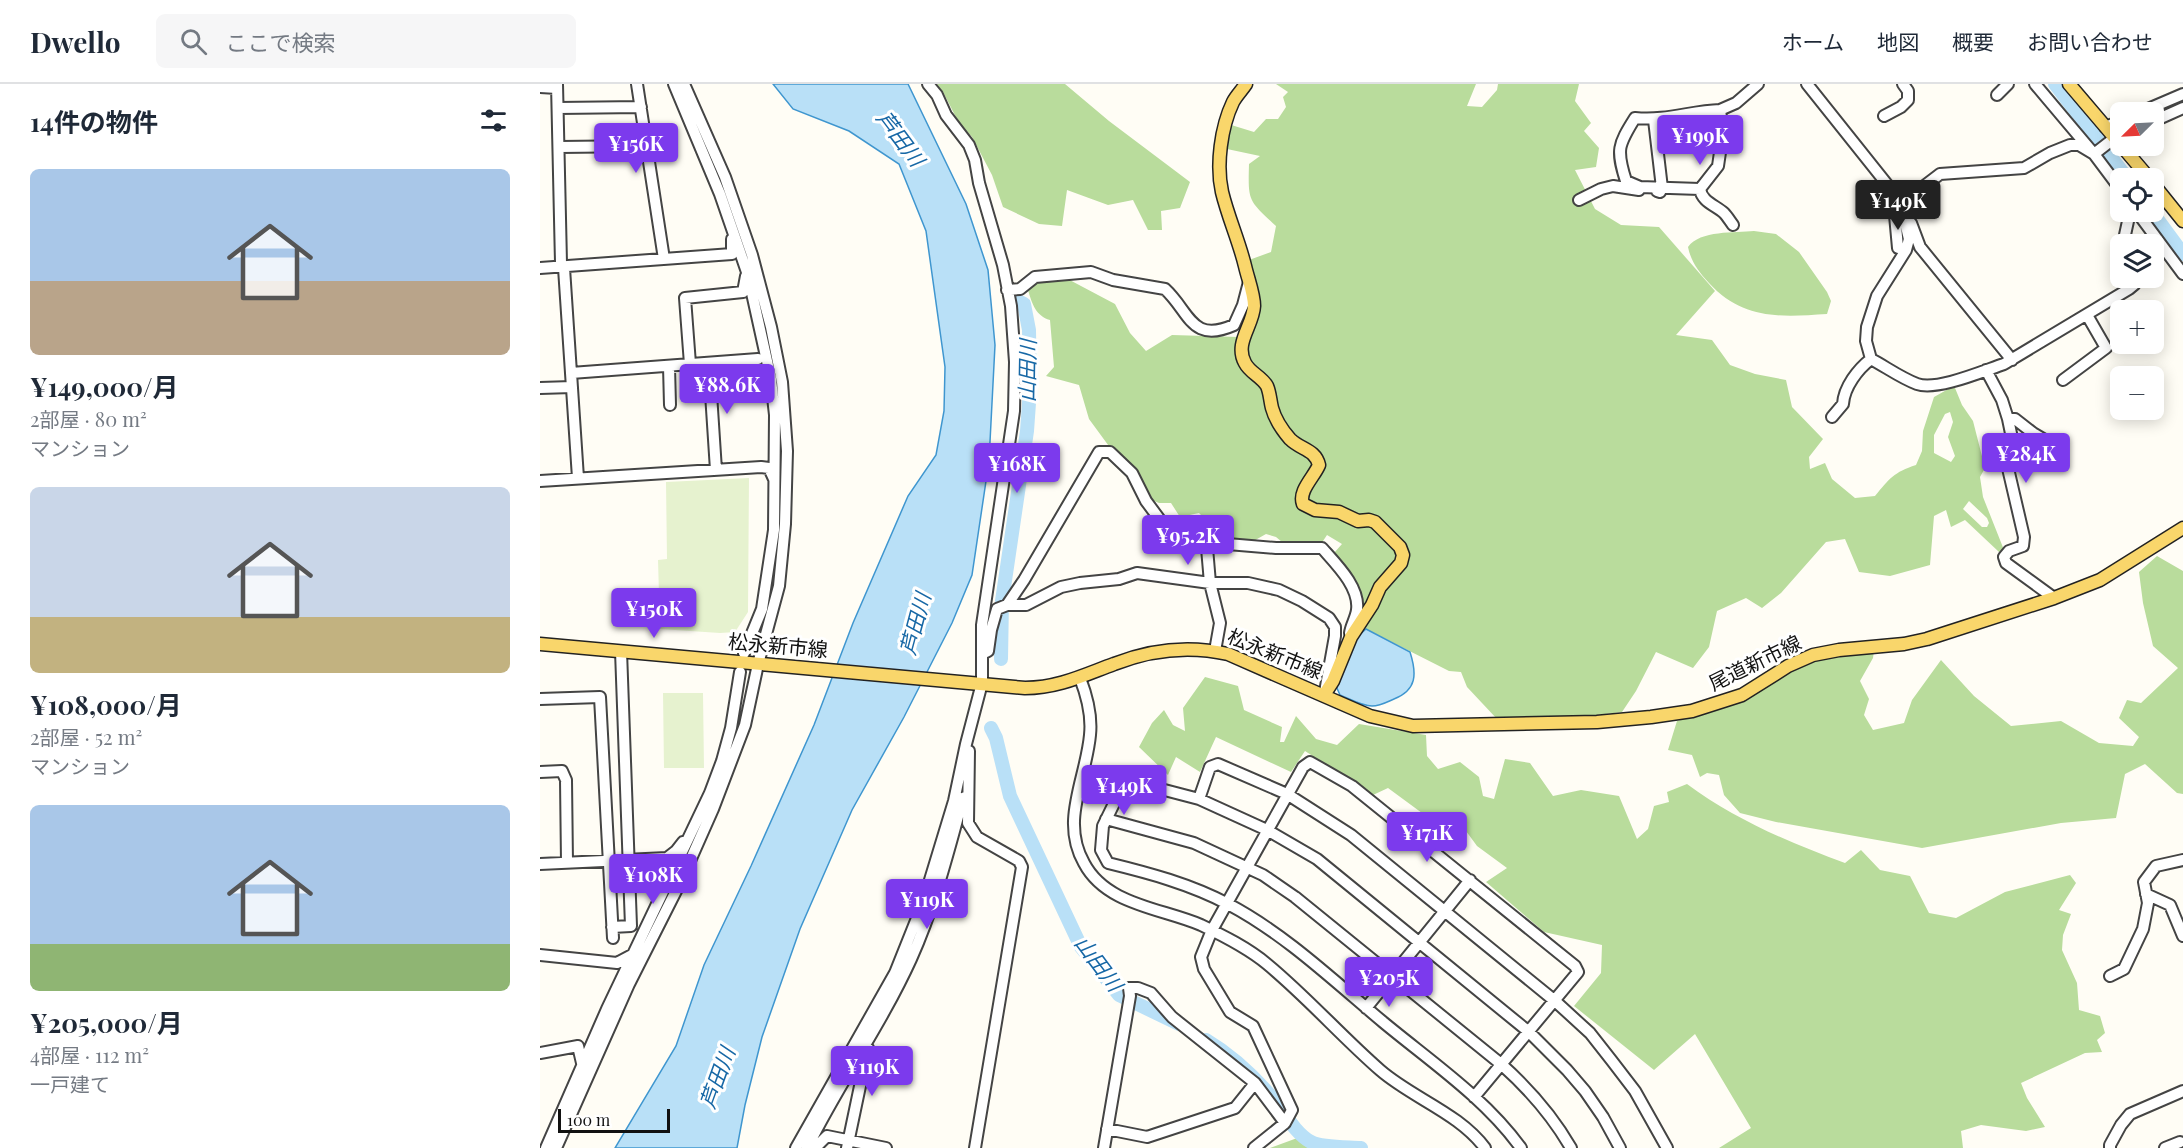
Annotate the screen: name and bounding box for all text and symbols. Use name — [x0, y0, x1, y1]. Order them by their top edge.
search box — [156, 14, 576, 68]
text: Dwello — [30, 23, 120, 60]
icon: search — [177, 25, 210, 58]
text: ここで検索 — [225, 27, 335, 57]
text: ホーム — [1782, 27, 1844, 55]
text: 地図 — [1877, 27, 1919, 55]
text: 概要 — [1952, 27, 1994, 55]
text: お問い合わせ — [2027, 27, 2153, 55]
north arrow — [2110, 102, 2164, 156]
map controls — [2110, 102, 2164, 420]
text: 14件の物件 — [30, 104, 158, 139]
icon: filters — [477, 104, 510, 137]
water label: 芦田川 — [871, 104, 933, 173]
pin: ¥199K — [1658, 115, 1742, 166]
text: ¥199K — [1671, 121, 1729, 148]
pin: ¥156K — [594, 123, 678, 174]
text: ¥156K — [608, 129, 664, 156]
button: locate — [2110, 168, 2164, 222]
pin: ¥149K — [1856, 180, 1940, 231]
text: ¥149K — [1869, 186, 1927, 213]
icon: home — [216, 208, 324, 316]
button: layers — [2110, 234, 2164, 288]
button: + — [2110, 300, 2164, 354]
water label: 山田川 — [1011, 337, 1041, 403]
pin: ¥88.6K — [678, 364, 776, 415]
button: − — [2110, 366, 2164, 420]
text: ¥149,000/月 — [30, 369, 179, 404]
text: ¥88.6K — [694, 370, 760, 397]
text: 2部屋 · 80 m² — [30, 405, 147, 432]
pin: ¥284K — [1984, 433, 2068, 484]
text: マンション — [30, 434, 130, 461]
text: ¥284K — [1996, 439, 2056, 466]
pin: ¥168K — [975, 443, 1059, 494]
text: ¥168K — [988, 449, 1046, 476]
pin: ¥95.2K — [1139, 515, 1237, 566]
text: ¥95.2K — [1156, 521, 1220, 548]
icon: home — [216, 526, 324, 634]
pin: ¥150K — [612, 588, 696, 639]
water label: 芦田川 — [892, 588, 936, 658]
text: ¥150K — [625, 594, 683, 621]
street label: 松永新市線 — [1224, 621, 1327, 684]
street label: 松永新市線 — [727, 627, 829, 662]
street label: 尾道新市線 — [1703, 628, 1805, 696]
text: ¥108,000/月 — [30, 687, 182, 722]
text: 2部屋 · 52 m² — [30, 723, 142, 750]
text: マンション — [30, 752, 130, 779]
pin: ¥149K — [1082, 765, 1166, 816]
text: ¥149K — [1095, 771, 1153, 798]
pin: ¥171K — [1385, 812, 1469, 863]
text: ¥171K — [1401, 818, 1453, 845]
icon: home — [216, 844, 324, 952]
pin: ¥108K — [611, 854, 695, 905]
text: ¥108K — [623, 860, 683, 887]
pin: ¥119K — [885, 879, 969, 930]
text: ¥119K — [900, 885, 954, 912]
water label: 山田川 — [1069, 929, 1131, 998]
pin: ¥205K — [1347, 957, 1431, 1008]
text: ¥205K — [1359, 963, 1419, 990]
text: ¥205,000/月 — [30, 1005, 183, 1040]
text: 4部屋 · 112 m² — [30, 1041, 149, 1068]
water label: 芦田川 — [692, 1041, 741, 1112]
pin: ¥119K — [830, 1046, 914, 1097]
text: ¥119K — [845, 1052, 899, 1079]
text: 一戸建て — [30, 1070, 110, 1097]
scale bar — [558, 1106, 670, 1134]
text: 100 m — [567, 1109, 610, 1130]

